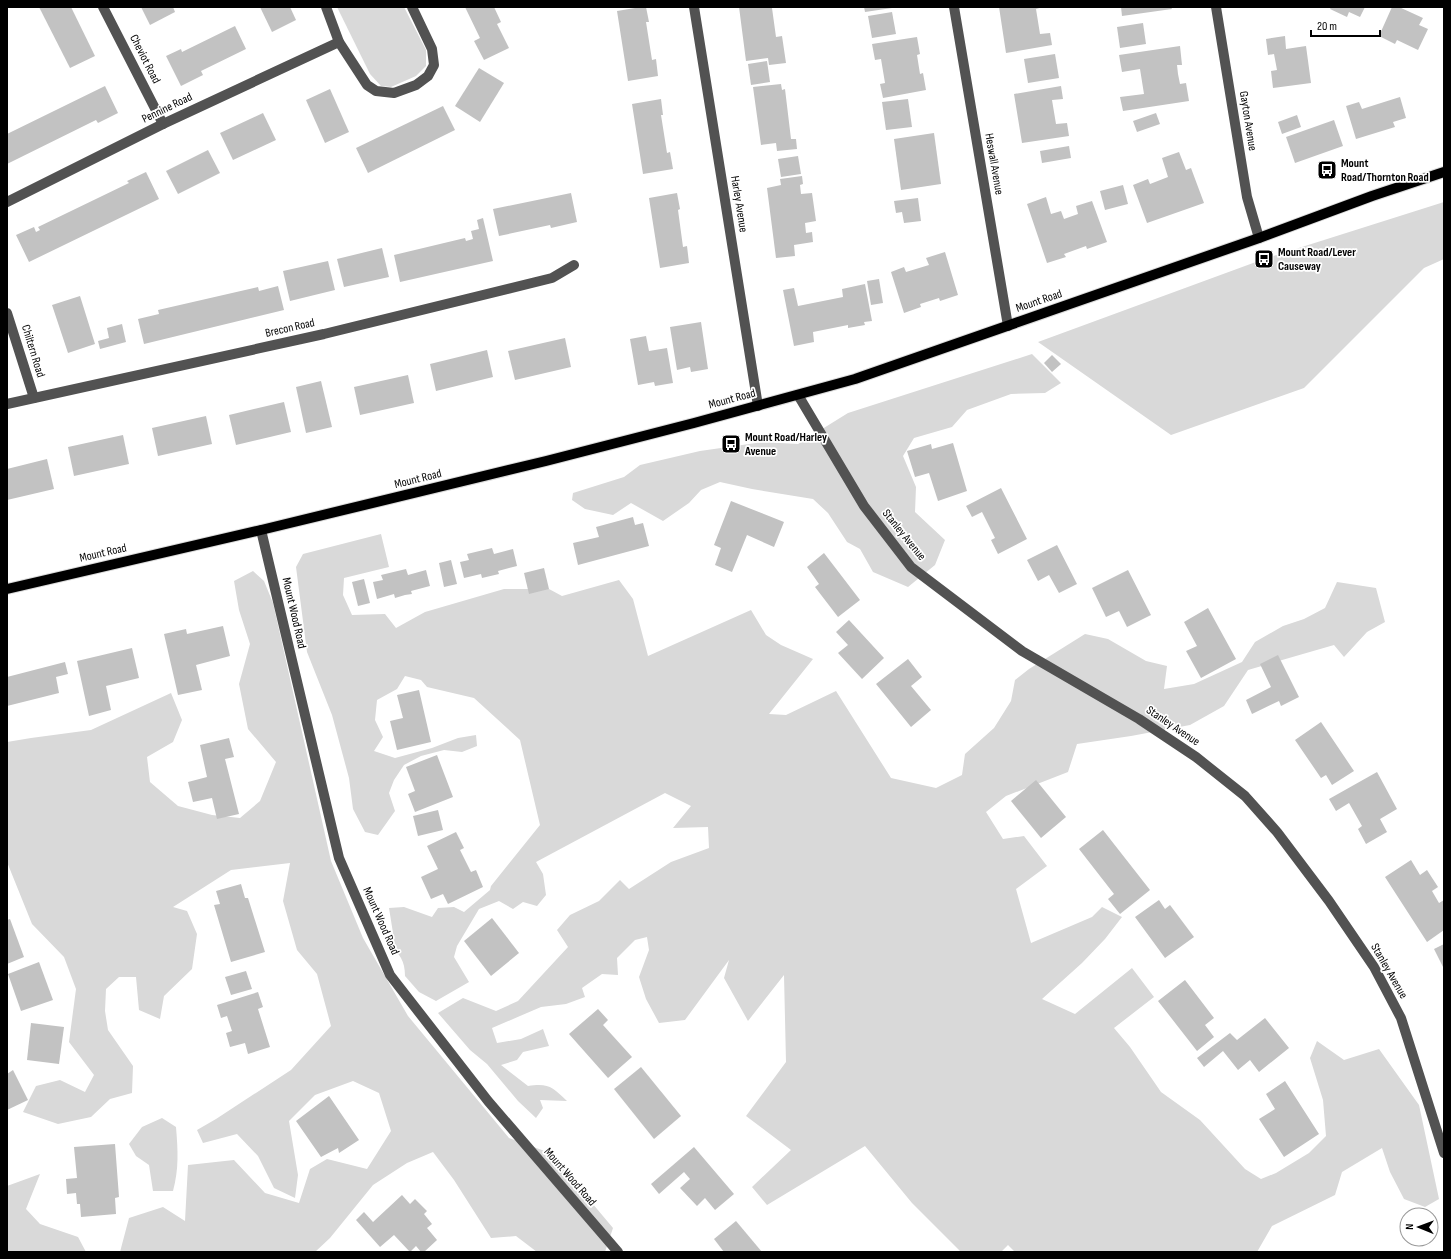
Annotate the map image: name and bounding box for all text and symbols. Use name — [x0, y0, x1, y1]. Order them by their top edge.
scale bar — [1311, 12, 1380, 38]
text: 20 m — [1317, 19, 1337, 34]
street label: Cheviot Road — [126, 32, 164, 86]
street label: Pennine Road — [139, 89, 195, 127]
street label: Gayton Avenue — [1236, 90, 1260, 152]
street label: Heswall Avenue — [981, 132, 1007, 196]
place label: Mount Road/Thornton Road — [1341, 156, 1429, 185]
bus stop icon: Mount Road/Thornton Road — [1316, 159, 1338, 181]
street label: Harley Avenue — [727, 175, 751, 234]
place label: Mount Road/Lever Causeway — [1278, 245, 1356, 274]
bus stop icon: Mount Road/Lever Causeway — [1253, 248, 1275, 270]
street label: Mount Road — [1014, 286, 1064, 316]
street label: Brecon Road — [264, 315, 316, 341]
street label: Chiltern Road — [18, 323, 48, 379]
street label: Mount Road — [707, 386, 757, 412]
place label: Mount Road/Harley Avenue — [744, 430, 827, 459]
bus stop icon: Mount Road/Harley Avenue — [720, 433, 742, 455]
street label: Mount Road — [393, 466, 443, 492]
street label: Stanley Avenue — [879, 506, 929, 564]
street label: Mount Road — [78, 540, 128, 566]
street label: Mount Wood Road — [279, 576, 309, 650]
street label: Stanley Avenue — [1143, 703, 1203, 749]
street label: Mount Wood Road — [359, 885, 403, 957]
street label: Stanley Avenue — [1367, 941, 1411, 1001]
street label: Mount Wood Road — [541, 1145, 599, 1209]
north arrow — [1399, 1207, 1439, 1247]
text: N — [1403, 1224, 1416, 1230]

